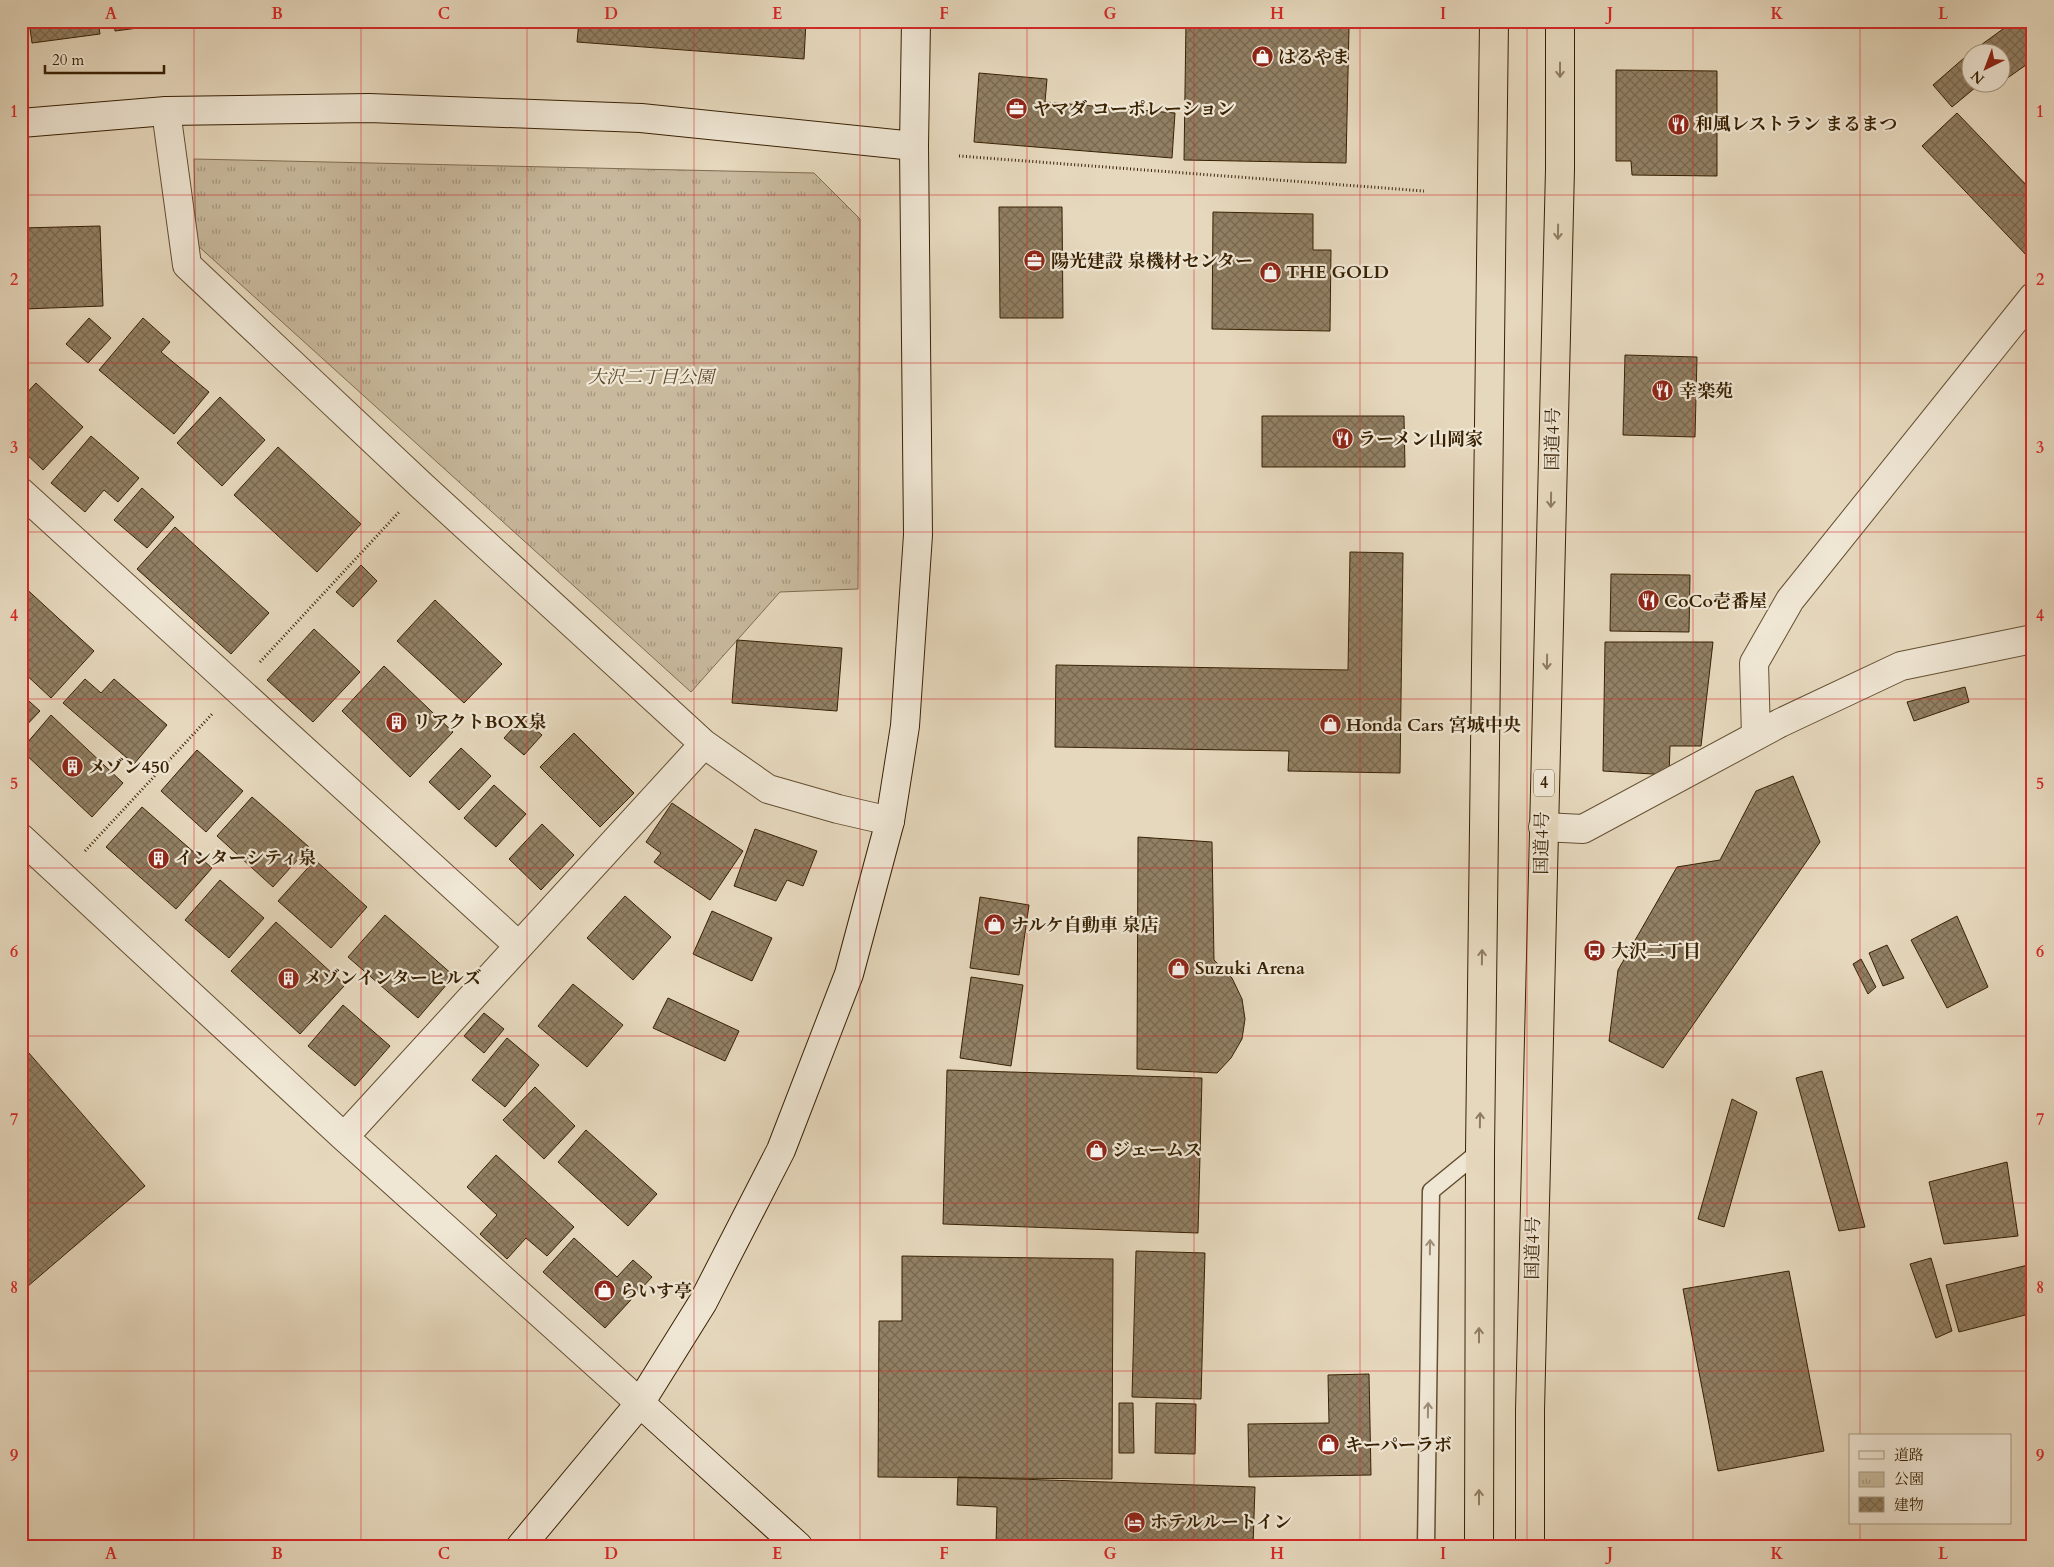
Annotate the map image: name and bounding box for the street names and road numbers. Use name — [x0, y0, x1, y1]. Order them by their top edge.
street label: 国道4号 — [1540, 407, 1566, 471]
road number: 4 — [1534, 770, 1554, 796]
street label: 国道4号 — [1529, 811, 1555, 875]
street label: 国道4号 — [1520, 1216, 1546, 1280]

